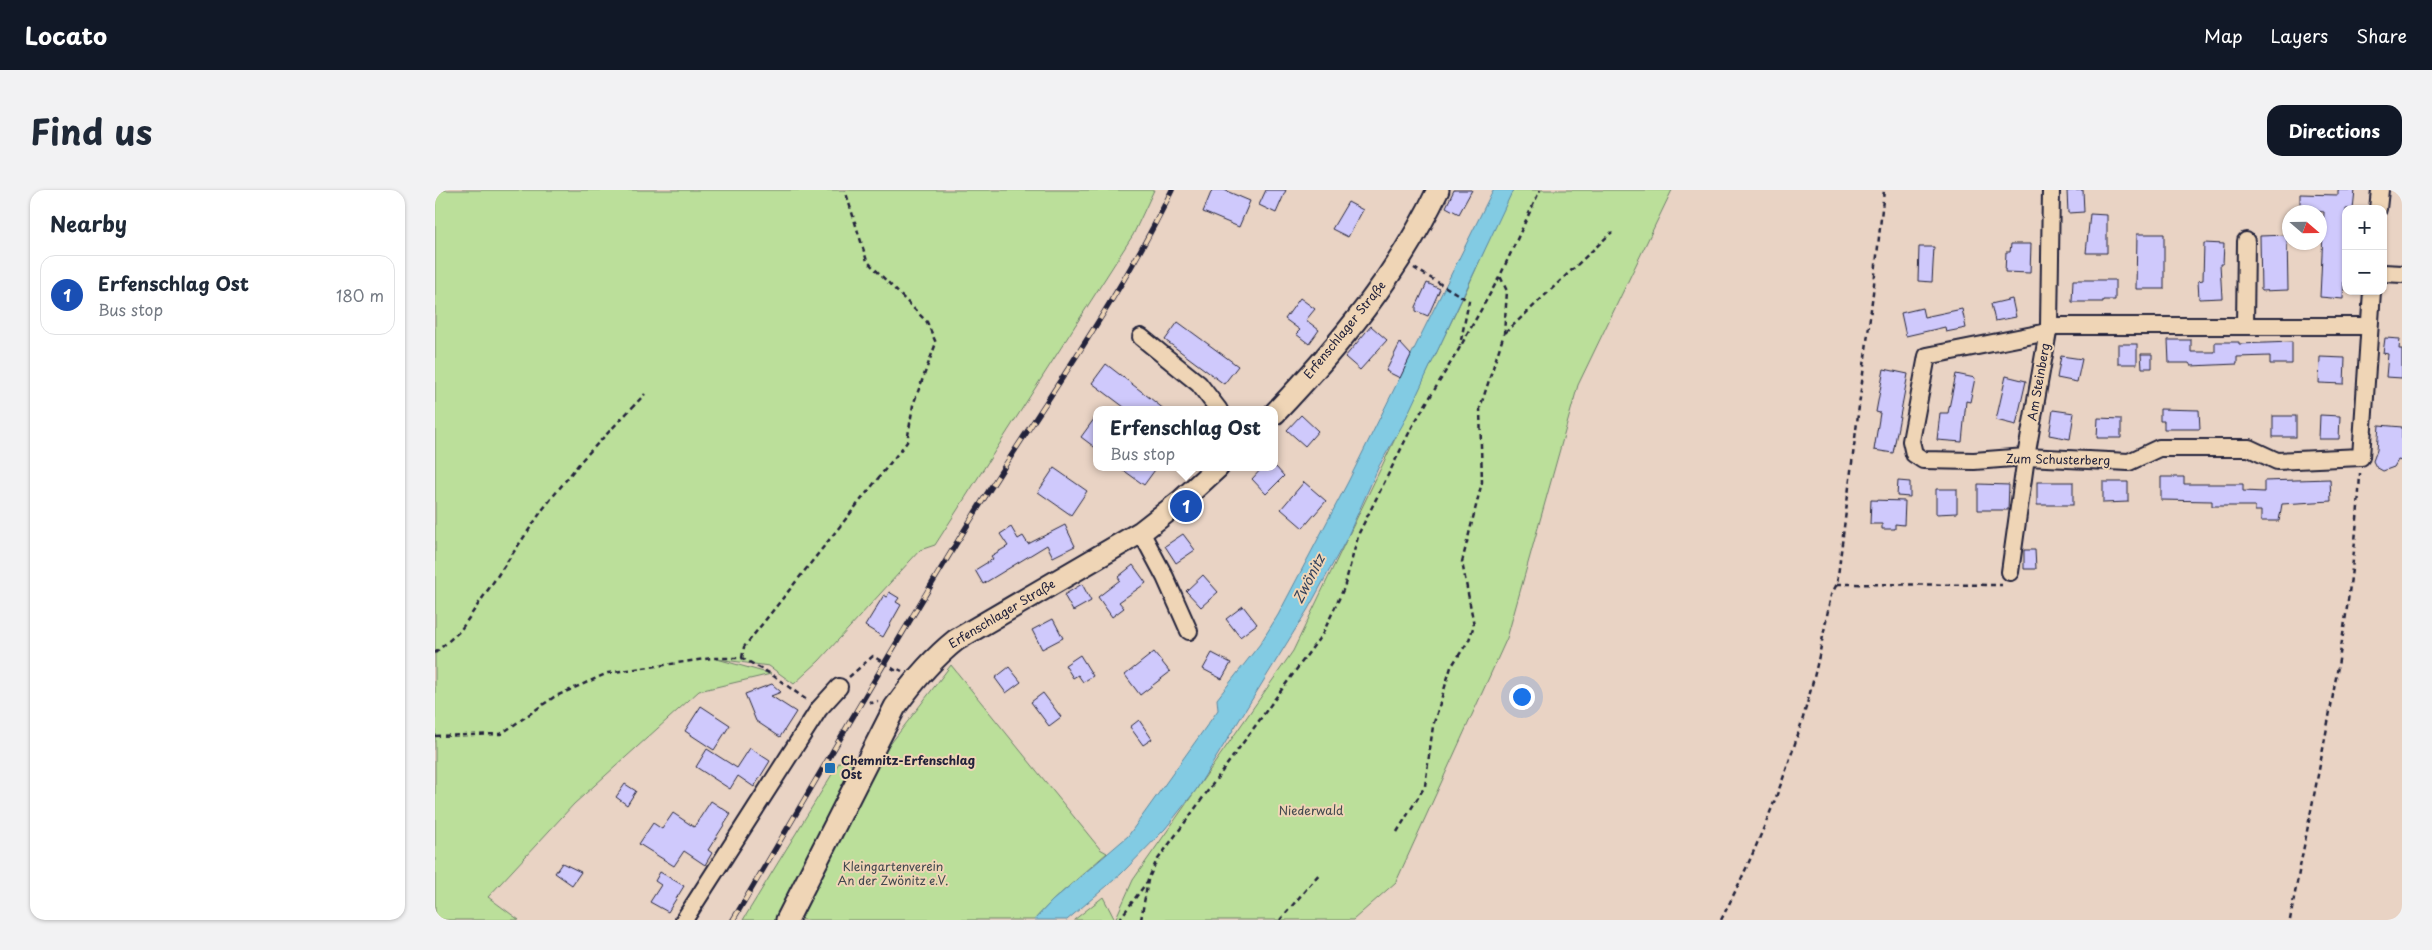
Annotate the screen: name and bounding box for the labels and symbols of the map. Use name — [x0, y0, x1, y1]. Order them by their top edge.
north arrow — [2282, 205, 2327, 250]
street label: Erfenschlager Straße — [1299, 276, 1390, 382]
street label: Am Steinberg — [2022, 341, 2054, 422]
street label: Zum Schusterberg — [2006, 449, 2110, 469]
pin: 1 — [1170, 487, 1202, 525]
water label: Zwönitz — [1287, 549, 1331, 607]
street label: Erfenschlager Straße — [945, 574, 1058, 652]
your location — [1509, 684, 1535, 710]
place label: Chemnitz-Erfenschlag Ost — [841, 751, 975, 783]
marker: Chemnitz-Erfenschlag Ost — [823, 761, 837, 775]
park label: Niederwald — [1279, 801, 1344, 819]
park label: Kleingartenverein An der Zwönitz e.V. — [837, 857, 949, 889]

